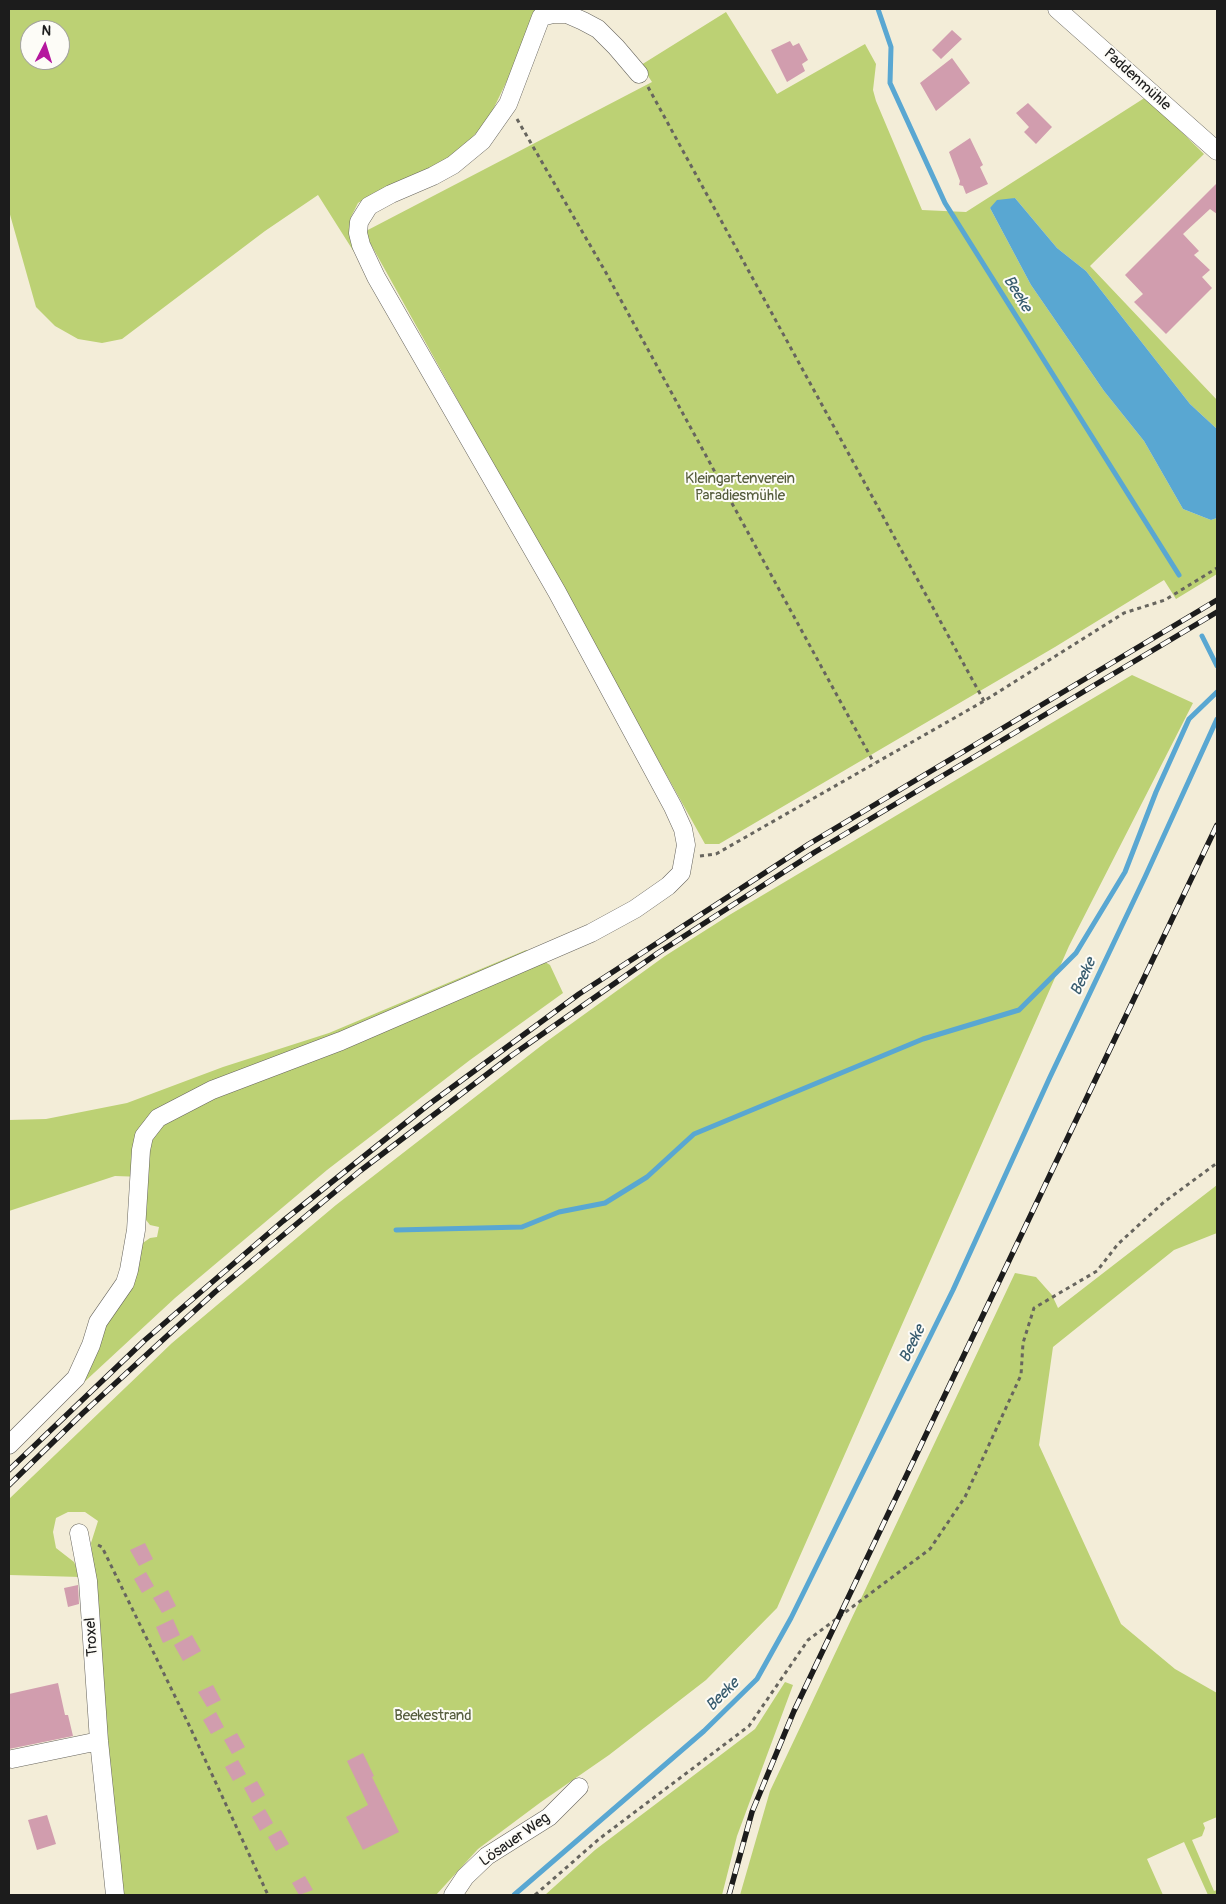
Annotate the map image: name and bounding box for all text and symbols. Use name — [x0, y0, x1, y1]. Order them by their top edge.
north arrow — [20, 20, 70, 70]
text: N — [41, 22, 52, 39]
street label: Paddenmühle — [1100, 45, 1174, 115]
water label: Beeke — [998, 272, 1036, 316]
park label: Kleingartenverein Paradiesmühle — [685, 470, 795, 505]
water label: Beeke — [1067, 955, 1101, 999]
water label: Beeke — [896, 1322, 930, 1366]
street label: Troxel — [82, 1617, 102, 1657]
water label: Beeke — [702, 1674, 744, 1716]
park label: Beekestrand — [394, 1707, 472, 1725]
street label: Lösauer Weg — [477, 1809, 553, 1871]

